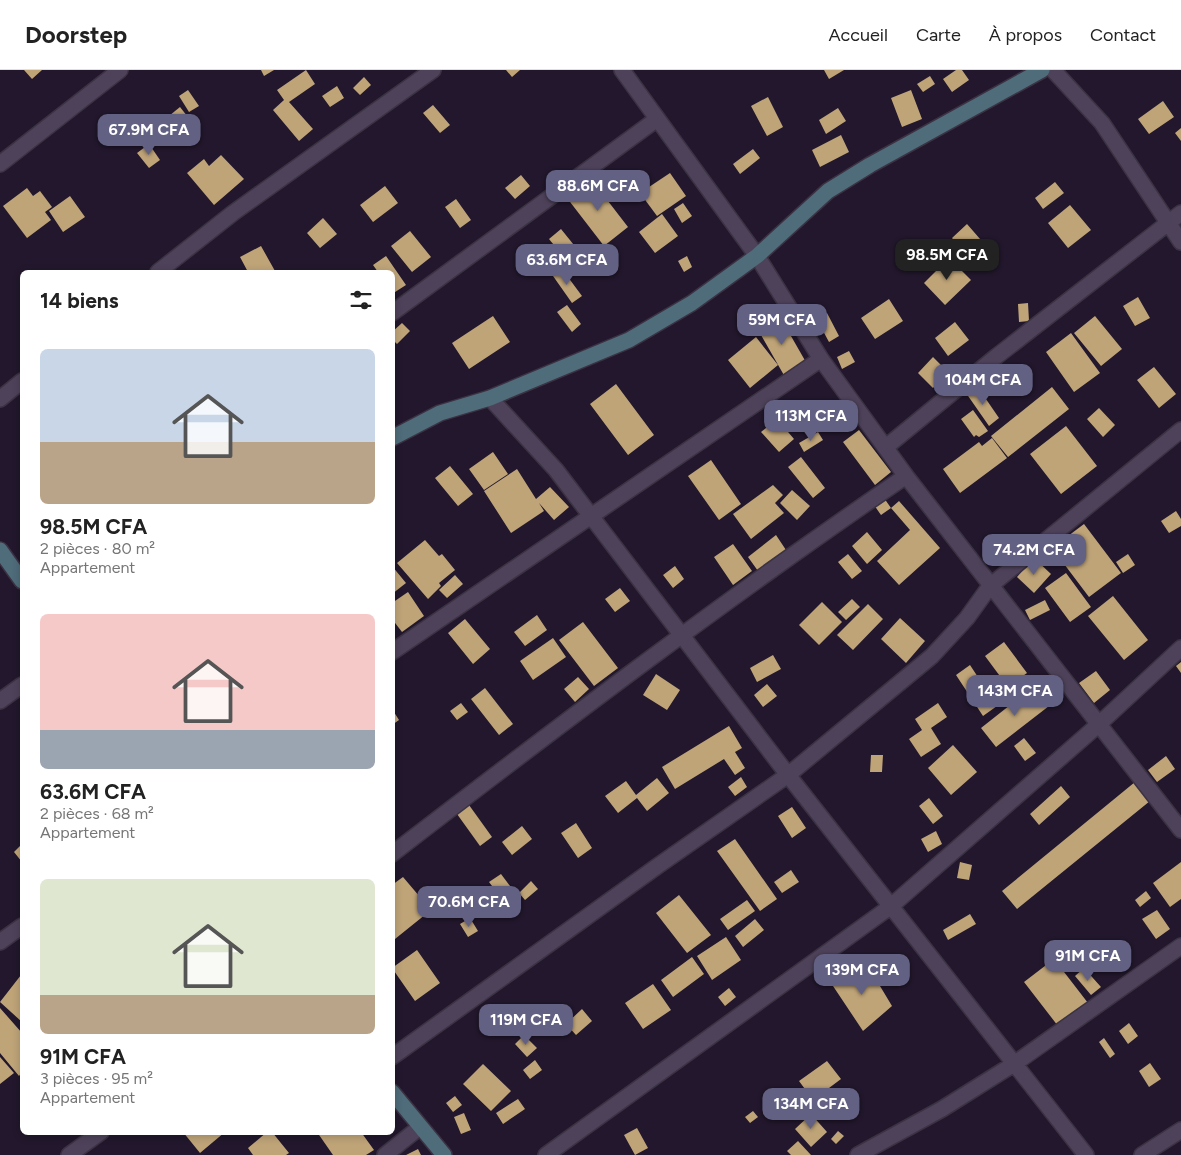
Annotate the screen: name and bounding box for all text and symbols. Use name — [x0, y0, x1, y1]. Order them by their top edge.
text: Doorstep — [25, 20, 127, 49]
text: Accueil — [828, 24, 888, 46]
text: Carte — [916, 24, 961, 46]
text: À propos — [989, 24, 1062, 46]
text: Contact — [1090, 24, 1156, 46]
pin: 67.9M CFA — [92, 114, 206, 156]
text: 67.9M CFA — [109, 120, 189, 139]
pin: 88.6M CFA — [541, 170, 655, 212]
text: 88.6M CFA — [557, 176, 639, 195]
pin: 98.5M CFA — [890, 238, 1004, 281]
pin: 63.6M CFA — [510, 244, 624, 286]
text: 98.5M CFA — [906, 245, 988, 264]
text: 63.6M CFA — [527, 250, 607, 269]
icon: filters — [347, 286, 375, 314]
text: 14 biens — [40, 288, 119, 313]
pin: 59M CFA — [736, 304, 828, 346]
text: 59M CFA — [748, 310, 816, 329]
pin: 104M CFA — [931, 364, 1035, 406]
text: 104M CFA — [945, 370, 1021, 389]
icon: home — [163, 381, 253, 471]
pin: 113M CFA — [759, 400, 863, 442]
text: 113M CFA — [775, 406, 847, 425]
text: 98.5M CFA — [40, 514, 147, 539]
pin: 74.2M CFA — [977, 534, 1091, 576]
text: 2 pièces · 80 m² — [40, 539, 155, 558]
text: 74.2M CFA — [993, 540, 1075, 559]
text: Appartement — [40, 558, 135, 577]
icon: home — [163, 646, 253, 736]
pin: 143M CFA — [963, 674, 1067, 717]
text: 143M CFA — [977, 681, 1053, 700]
text: 63.6M CFA — [40, 779, 146, 804]
text: 2 pièces · 68 m² — [40, 804, 154, 823]
text: Appartement — [40, 823, 135, 842]
pin: 70.6M CFA — [412, 886, 526, 928]
text: 70.6M CFA — [428, 892, 510, 911]
icon: home — [163, 911, 253, 1001]
pin: 91M CFA — [1042, 940, 1134, 982]
text: 91M CFA — [1055, 946, 1121, 965]
pin: 139M CFA — [810, 954, 914, 996]
text: 139M CFA — [825, 960, 899, 979]
pin: 119M CFA — [474, 1004, 578, 1046]
text: 119M CFA — [490, 1010, 562, 1029]
text: 91M CFA — [40, 1044, 126, 1069]
text: 3 pièces · 95 m² — [40, 1069, 153, 1088]
text: Appartement — [40, 1088, 135, 1107]
pin: 134M CFA — [759, 1088, 863, 1130]
text: 134M CFA — [773, 1094, 849, 1113]

